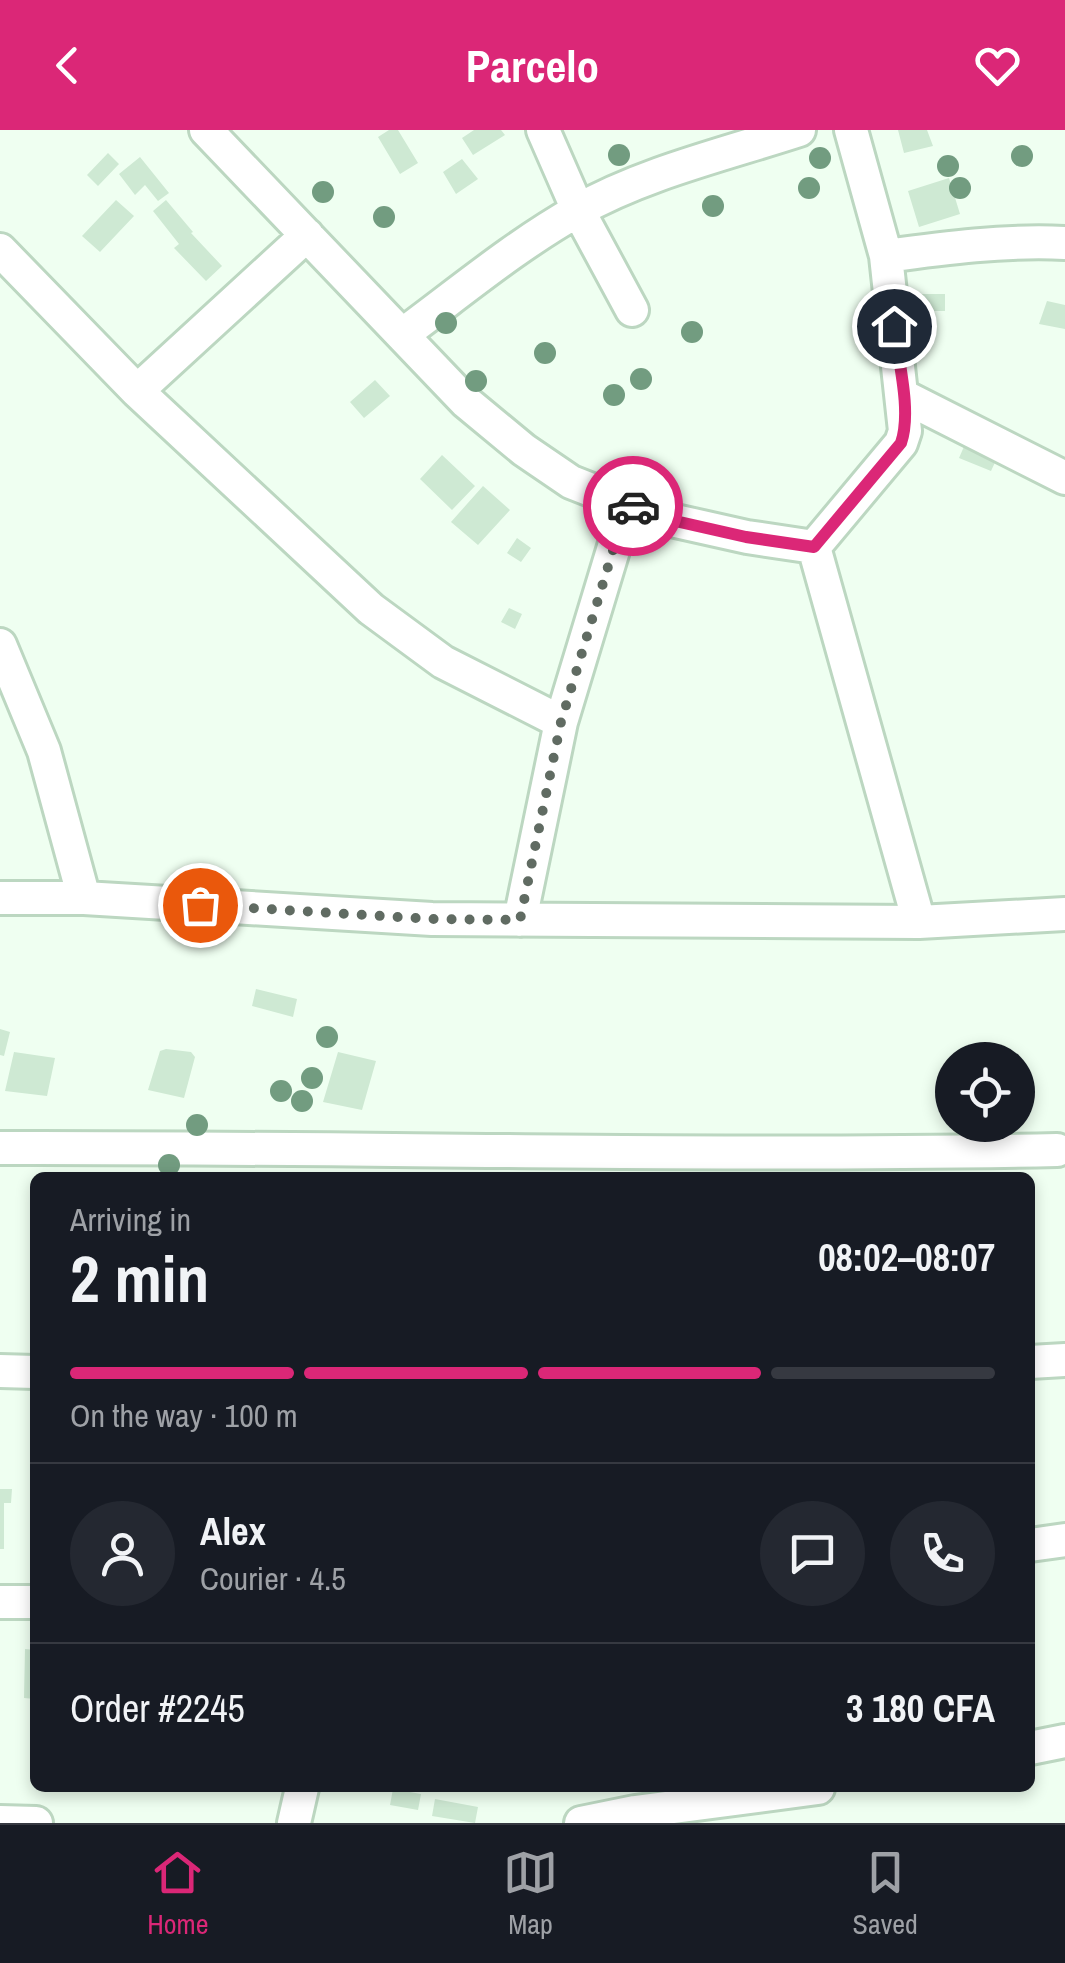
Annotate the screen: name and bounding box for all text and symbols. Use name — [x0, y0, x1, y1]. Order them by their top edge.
text: Parcelo — [466, 35, 599, 96]
icon: back — [40, 38, 95, 93]
icon: heart — [970, 38, 1025, 93]
pin — [852, 284, 937, 369]
icon: home — [867, 299, 922, 354]
courier — [583, 456, 683, 556]
icon: car — [606, 479, 661, 534]
pin — [158, 863, 243, 948]
icon: bag — [173, 878, 228, 933]
map controls — [935, 1042, 1035, 1142]
button: locate — [935, 1042, 1035, 1142]
text: Arriving in — [70, 1198, 191, 1241]
text: 08:02–08:07 — [818, 1232, 995, 1283]
text: 2 min — [70, 1235, 209, 1322]
text: On the way · 100 m — [70, 1394, 298, 1437]
button: person — [70, 1501, 175, 1606]
button: chat — [760, 1501, 865, 1606]
button: phone — [890, 1501, 995, 1606]
text: Alex — [200, 1506, 266, 1557]
text: Courier · 4.5 — [200, 1557, 346, 1600]
text: Order #2245 — [70, 1683, 245, 1734]
text: 3 180 CFA — [846, 1683, 995, 1734]
tab: Home — [147, 1845, 209, 1943]
tab: Map — [503, 1845, 558, 1943]
tab: Saved — [853, 1845, 918, 1943]

